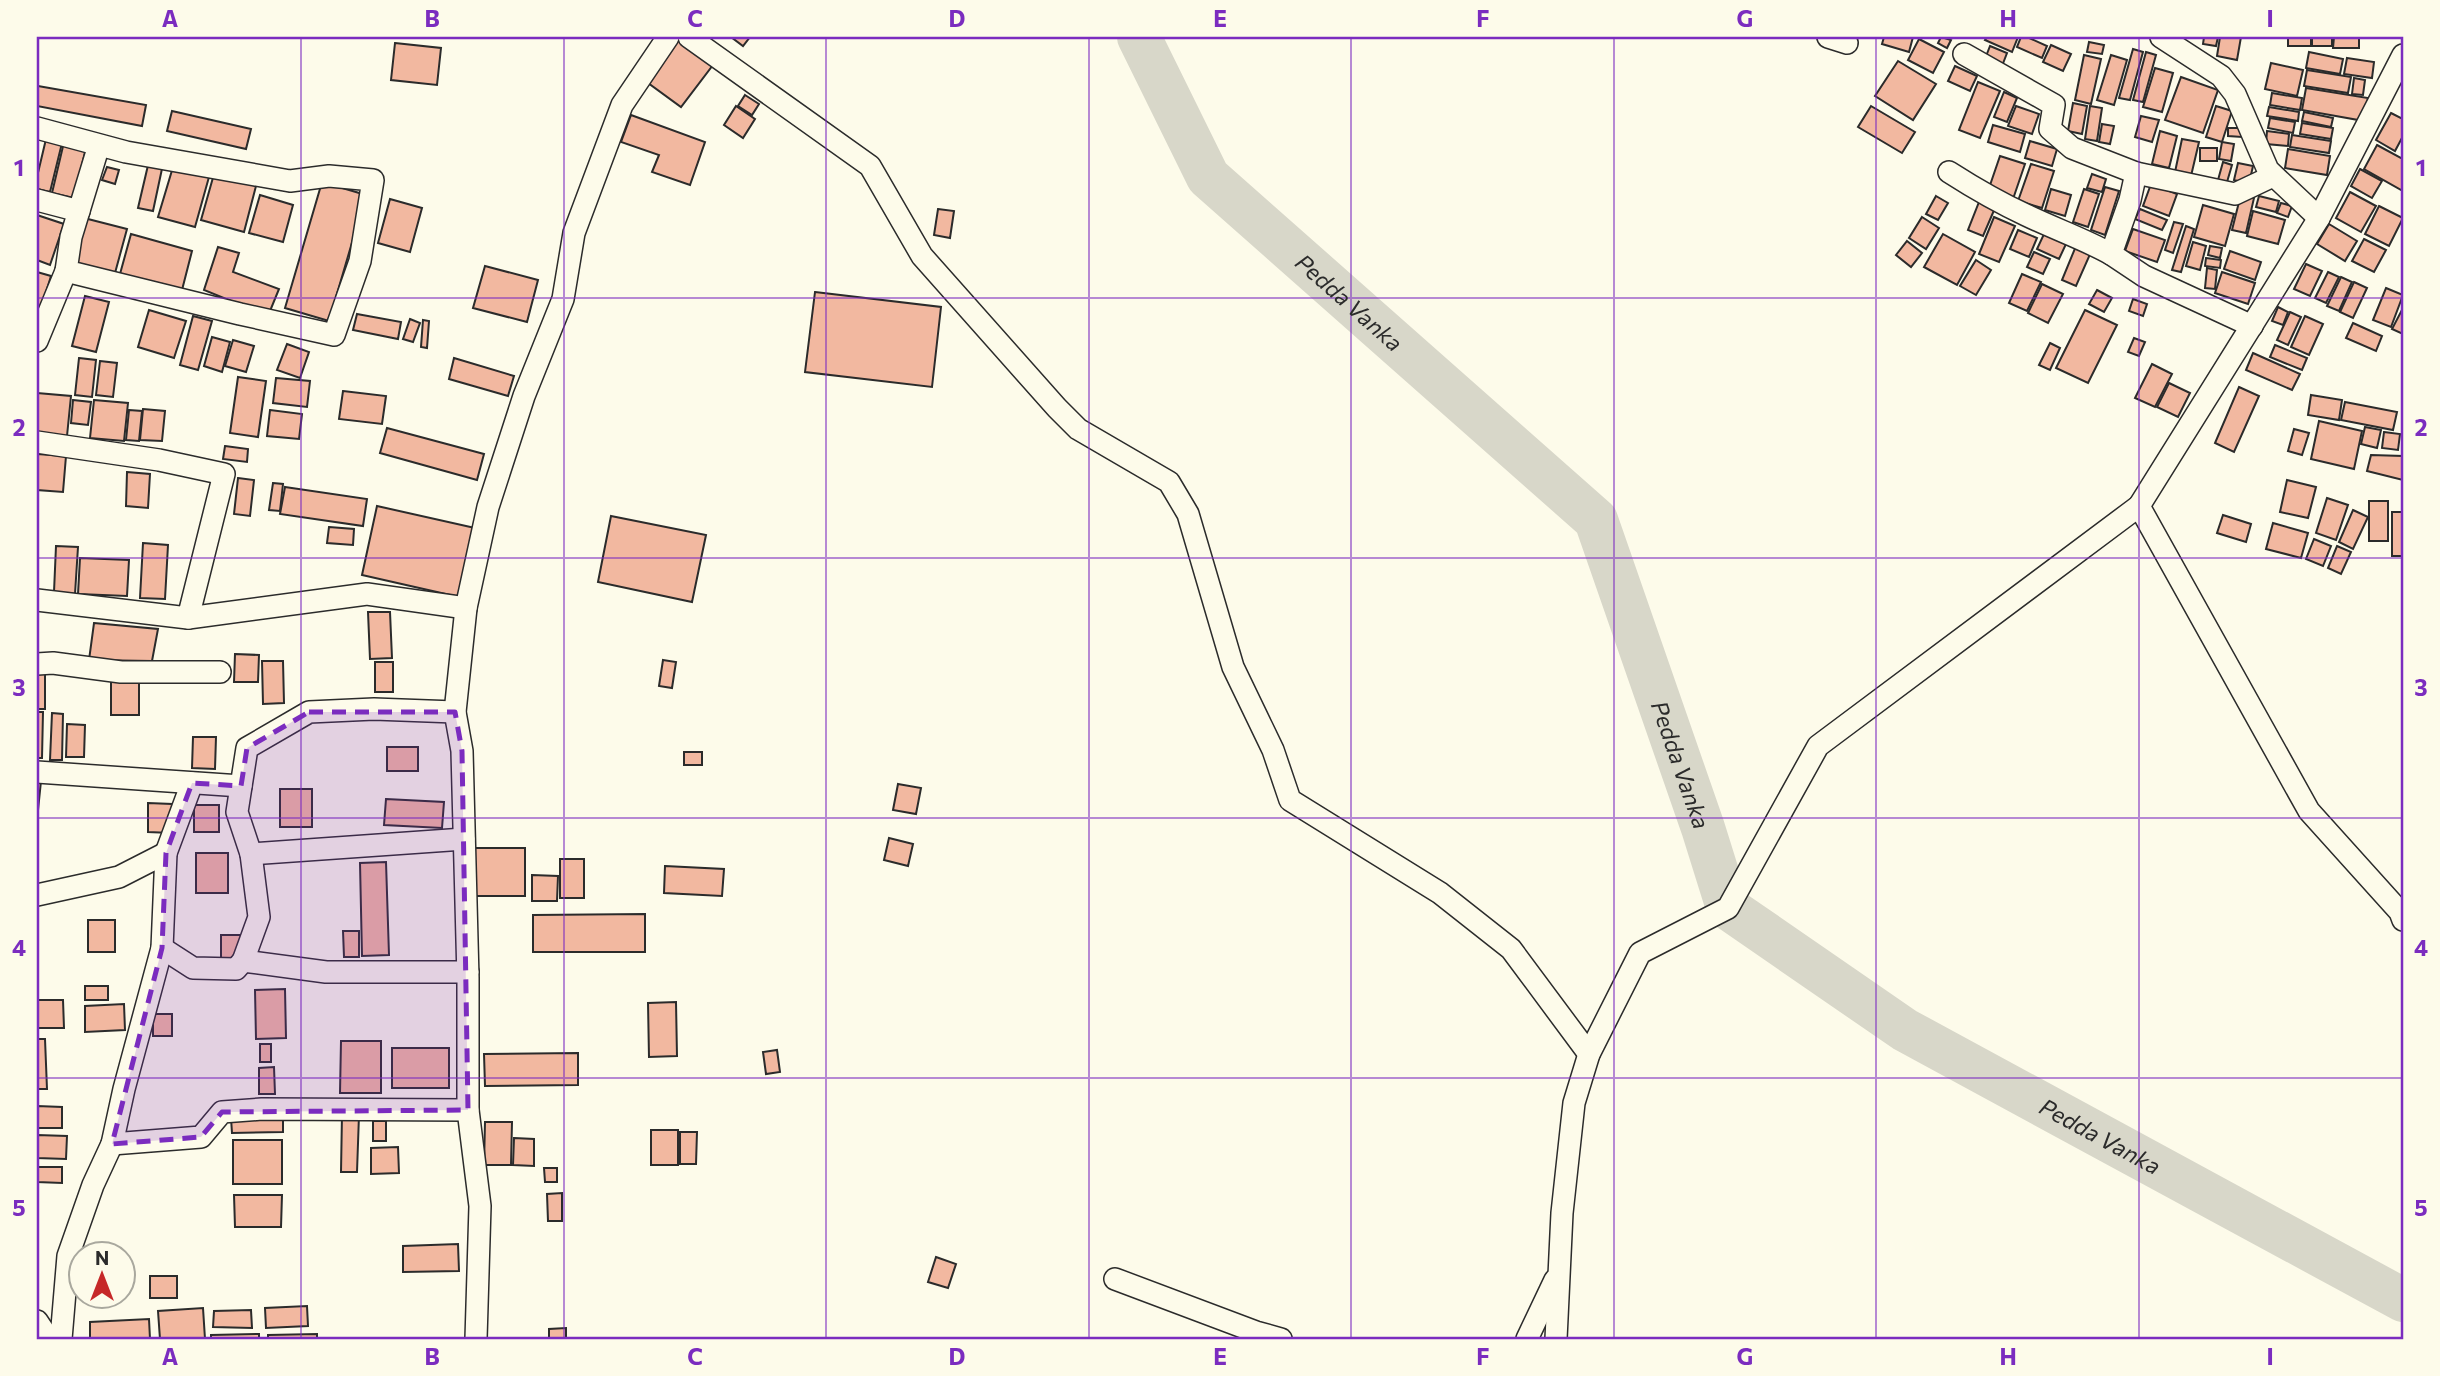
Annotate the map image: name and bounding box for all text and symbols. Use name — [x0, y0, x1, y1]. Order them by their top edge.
text: A — [162, 4, 179, 32]
text: B — [424, 4, 440, 32]
text: C — [687, 4, 703, 32]
text: D — [949, 4, 966, 32]
text: E — [1213, 4, 1227, 32]
text: F — [1476, 4, 1490, 32]
text: G — [1737, 4, 1753, 32]
text: H — [1999, 4, 2017, 32]
text: I — [2266, 4, 2274, 32]
text: 1 — [14, 153, 24, 181]
text: 1 — [2416, 153, 2426, 181]
water label: Pedda Vanka — [1290, 247, 1409, 357]
text: 2 — [12, 413, 26, 441]
text: 2 — [2414, 413, 2428, 441]
text: 3 — [12, 673, 26, 701]
text: 3 — [2414, 673, 2428, 701]
water label: Pedda Vanka — [1646, 697, 1716, 832]
text: 4 — [12, 933, 26, 961]
text: 4 — [2414, 933, 2428, 961]
water label: Pedda Vanka — [2035, 1092, 2166, 1180]
text: 5 — [12, 1193, 26, 1221]
text: 5 — [2414, 1193, 2428, 1221]
north arrow — [66, 1240, 136, 1310]
text: N — [95, 1246, 109, 1269]
text: A — [162, 1342, 179, 1370]
text: B — [424, 1342, 440, 1370]
text: C — [687, 1342, 703, 1370]
text: D — [949, 1342, 966, 1370]
text: E — [1213, 1342, 1227, 1370]
text: F — [1476, 1342, 1490, 1370]
text: G — [1737, 1342, 1753, 1370]
text: H — [1999, 1342, 2017, 1370]
text: I — [2266, 1342, 2274, 1370]

